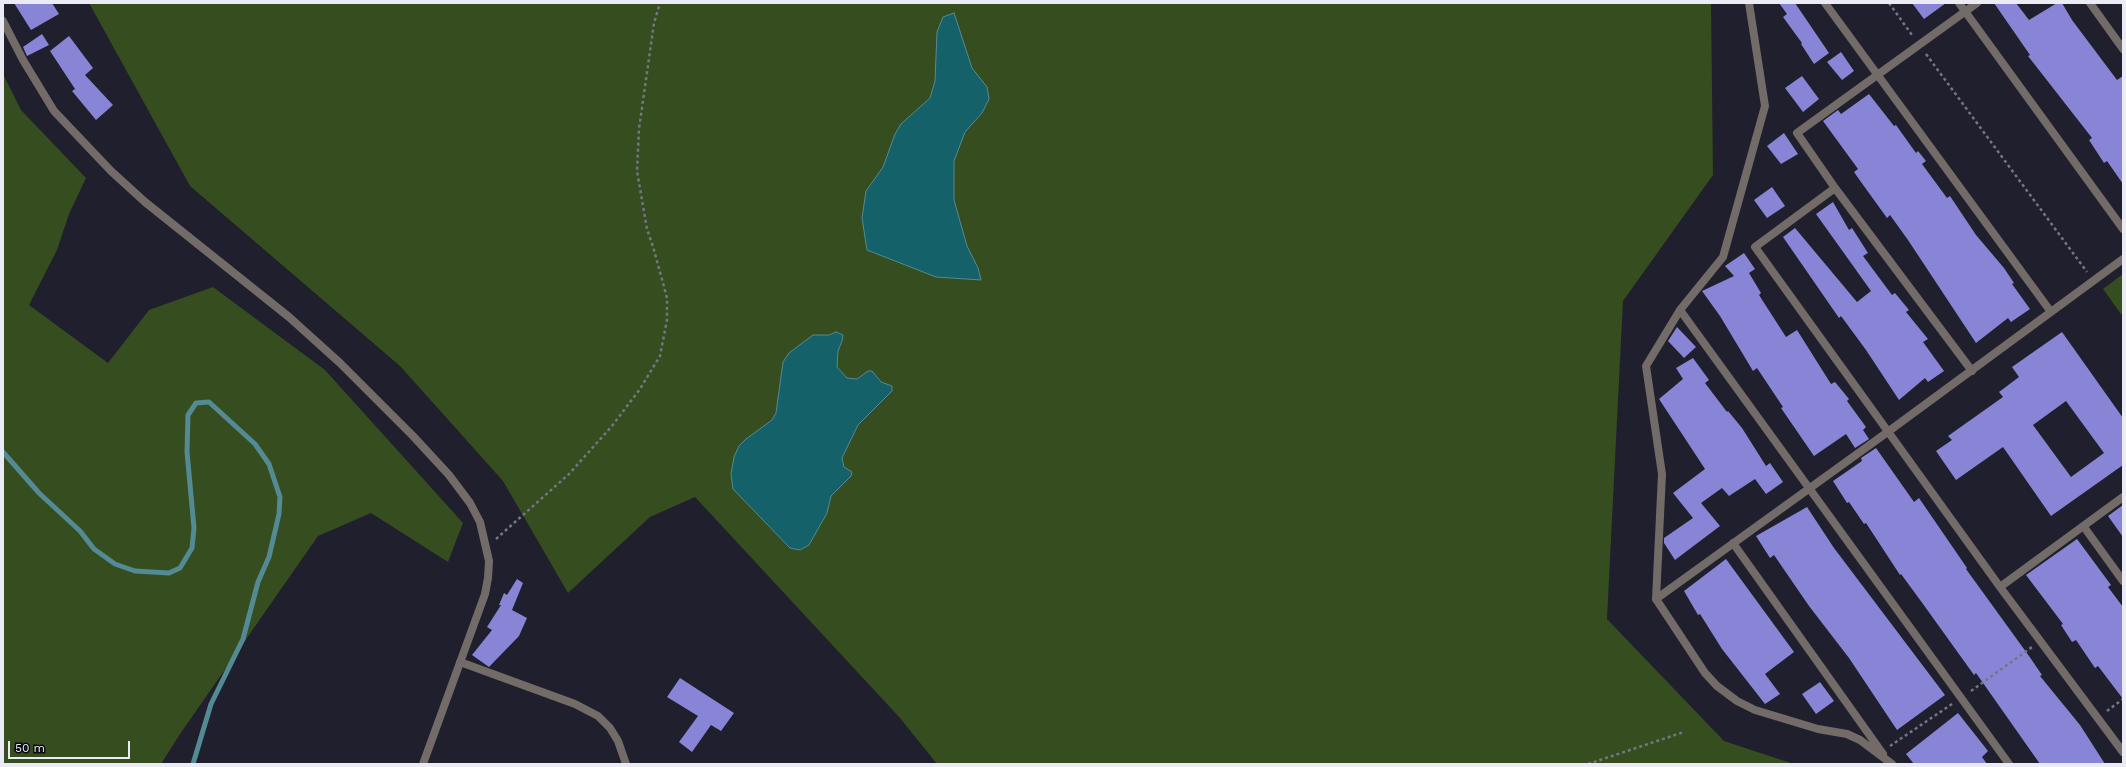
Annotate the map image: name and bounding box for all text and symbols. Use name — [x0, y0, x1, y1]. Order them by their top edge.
scale bar — [10, 733, 132, 759]
text: 50 m — [15, 741, 45, 755]

